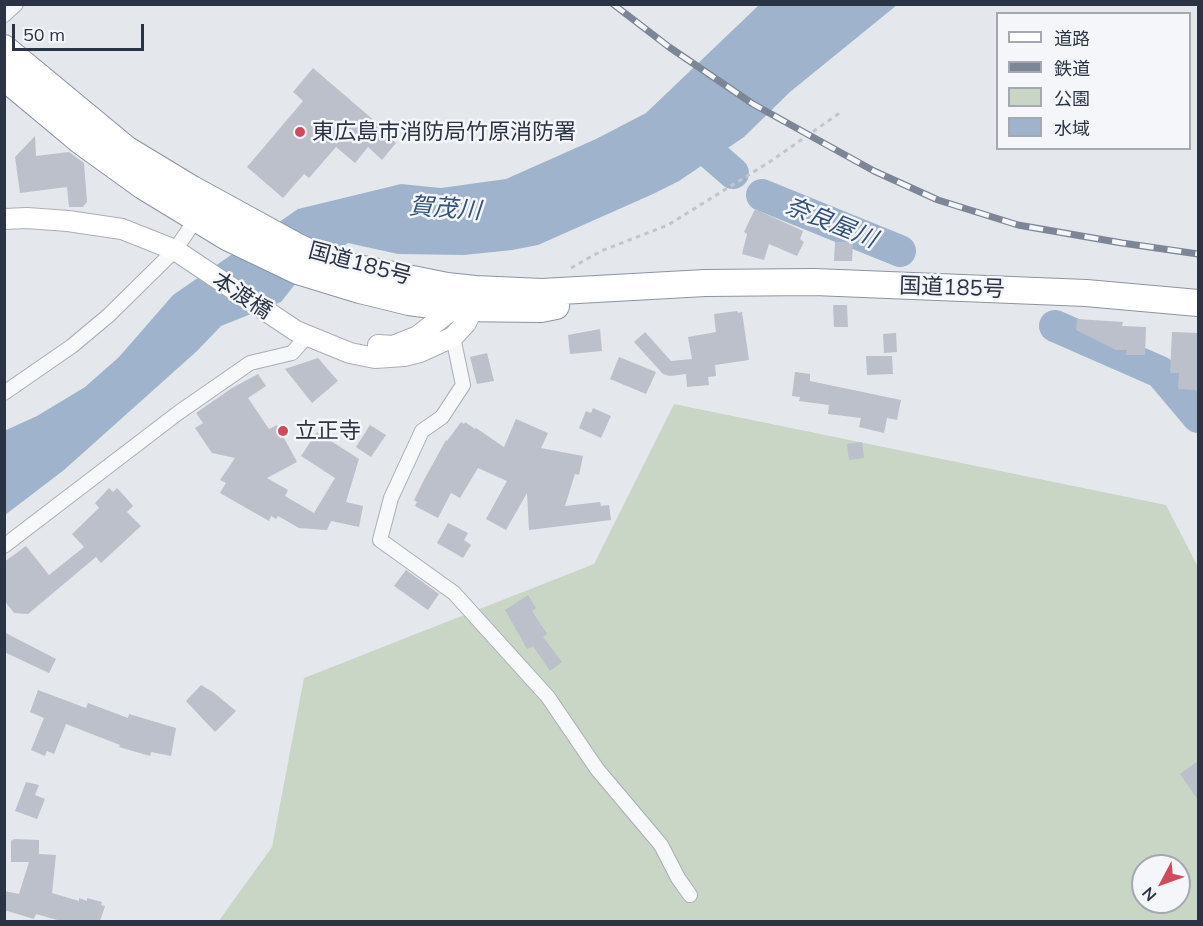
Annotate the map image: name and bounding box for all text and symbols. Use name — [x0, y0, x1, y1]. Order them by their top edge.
scale bar — [15, 12, 147, 50]
legend — [996, 12, 1191, 150]
text: 50 m — [23, 23, 65, 46]
text: 道路 — [1054, 27, 1090, 50]
text: 鉄道 — [1054, 57, 1090, 80]
text: 公園 — [1054, 87, 1090, 110]
text: 水域 — [1054, 117, 1090, 140]
place label: 東広島市消防局竹原消防署 — [312, 119, 576, 145]
marker: 東広島市消防局竹原消防署 — [293, 125, 307, 139]
water label: 賀茂川 — [408, 192, 482, 226]
water label: 奈良屋川 — [781, 192, 881, 254]
street label: 国道185号 — [306, 238, 414, 290]
street label: 本渡橋 — [207, 267, 277, 325]
street label: 国道185号 — [899, 273, 1005, 303]
place label: 立正寺 — [295, 418, 361, 444]
marker: 立正寺 — [276, 424, 290, 438]
north arrow — [1131, 854, 1191, 914]
text: N — [1137, 883, 1160, 906]

